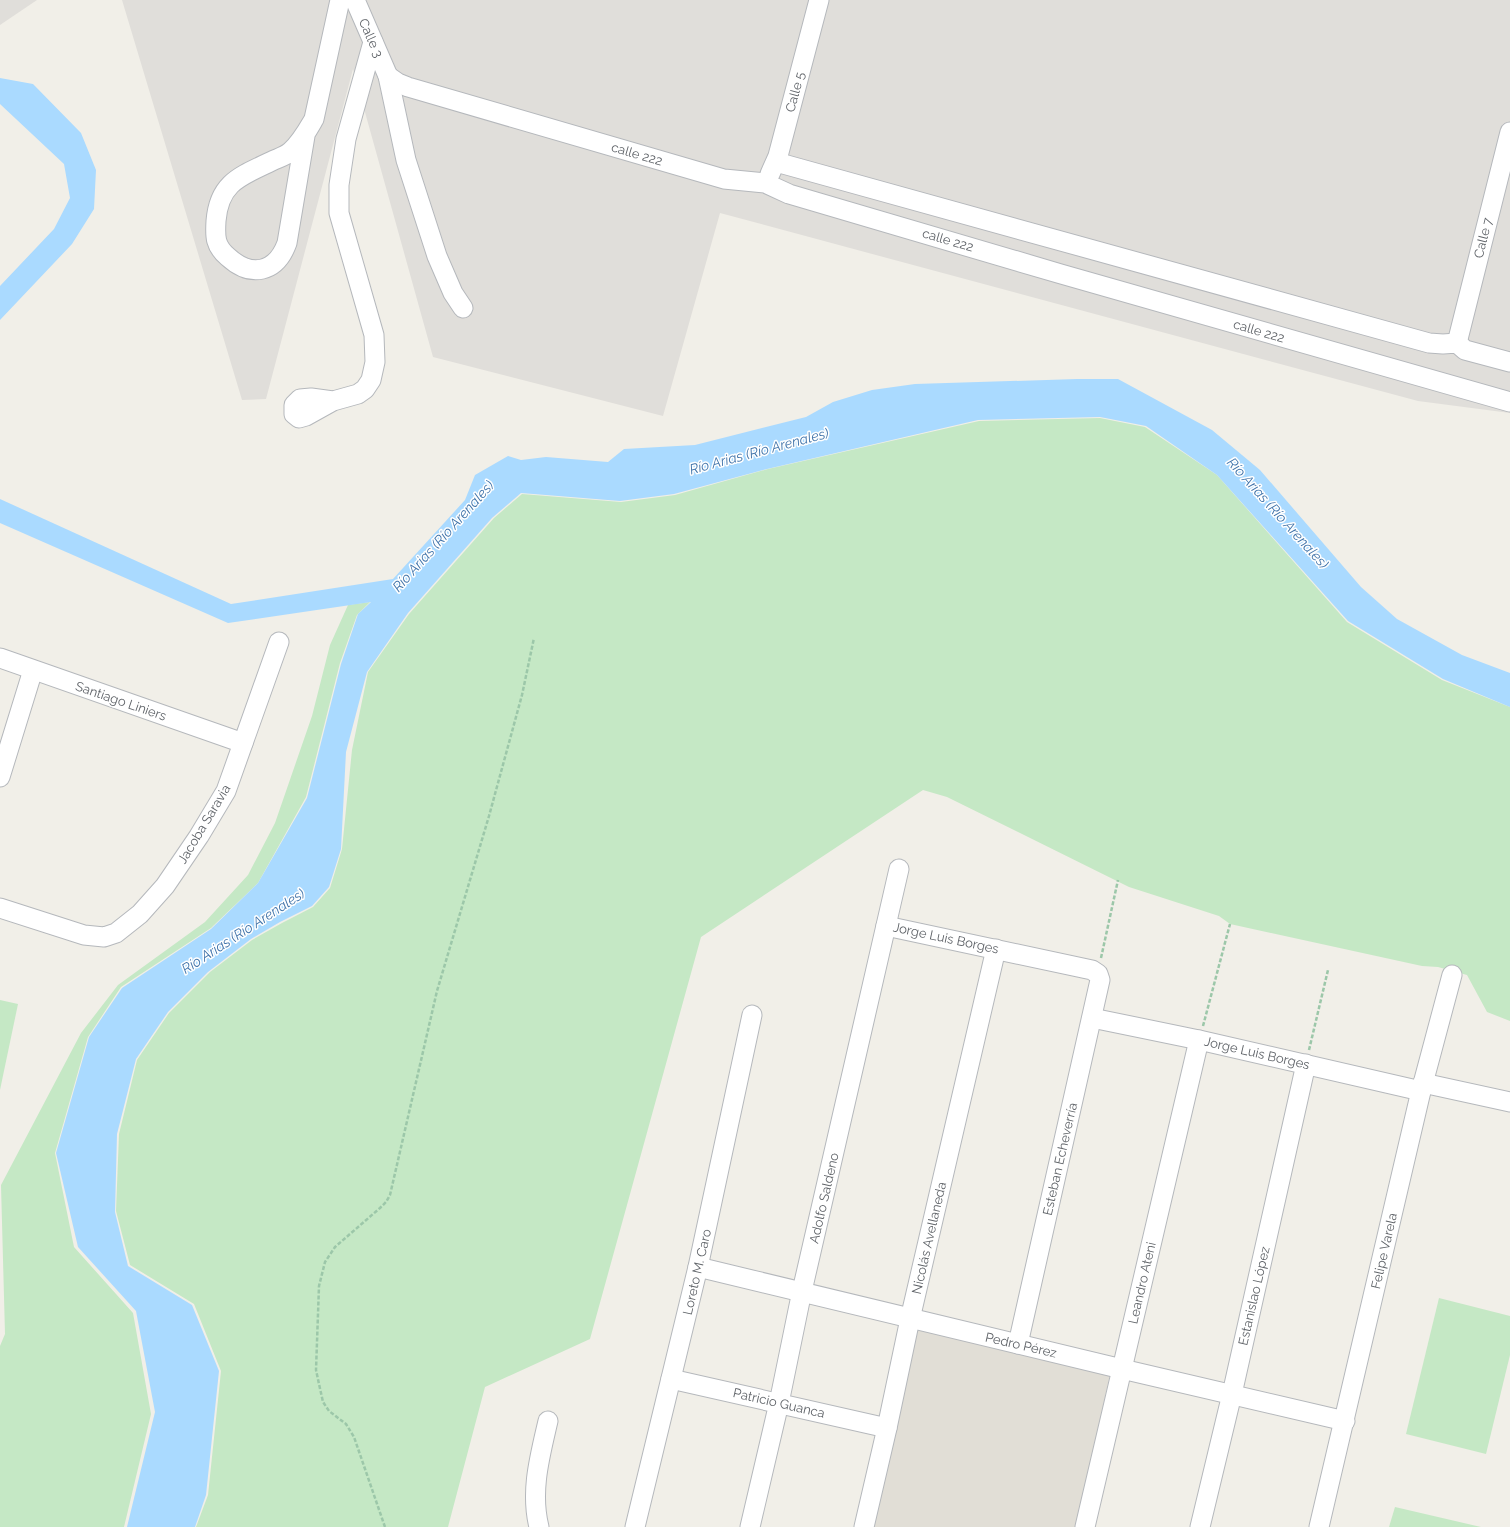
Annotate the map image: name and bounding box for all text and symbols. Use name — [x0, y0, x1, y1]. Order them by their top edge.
street label: Calle 3 — [356, 16, 386, 60]
street label: Calle 5 — [782, 70, 808, 114]
street label: calle 222 — [610, 140, 665, 169]
street label: Calle 7 — [1471, 216, 1495, 260]
street label: calle 222 — [921, 226, 976, 255]
street label: calle 222 — [1232, 317, 1287, 346]
water label: Río Arias (Río Arenales) — [688, 425, 831, 477]
water label: Río Arias (Río Arenales) — [1224, 454, 1332, 572]
water label: Río Arias (Río Arenales) — [389, 477, 497, 595]
street label: Santiago Liniers — [74, 678, 168, 724]
street label: Jacoba Saravia — [174, 782, 234, 866]
water label: Río Arias (Río Arenales) — [179, 885, 308, 977]
street label: Jorge Luis Borges — [892, 919, 1000, 957]
street label: Jorge Luis Borges — [1203, 1034, 1311, 1072]
street label: Esteban Echeverría — [1040, 1101, 1080, 1217]
street label: Adolfo Saldeno — [806, 1151, 842, 1245]
street label: Nicolás Avellaneda — [909, 1180, 949, 1296]
street label: Felipe Varela — [1368, 1212, 1400, 1290]
street label: Loreto M. Caro — [680, 1227, 714, 1316]
street label: Leandro Ateni — [1125, 1241, 1159, 1325]
street label: Estanislao López — [1235, 1245, 1273, 1347]
street label: Pedro Pérez — [984, 1329, 1058, 1361]
street label: Patricio Guanca — [732, 1385, 826, 1421]

